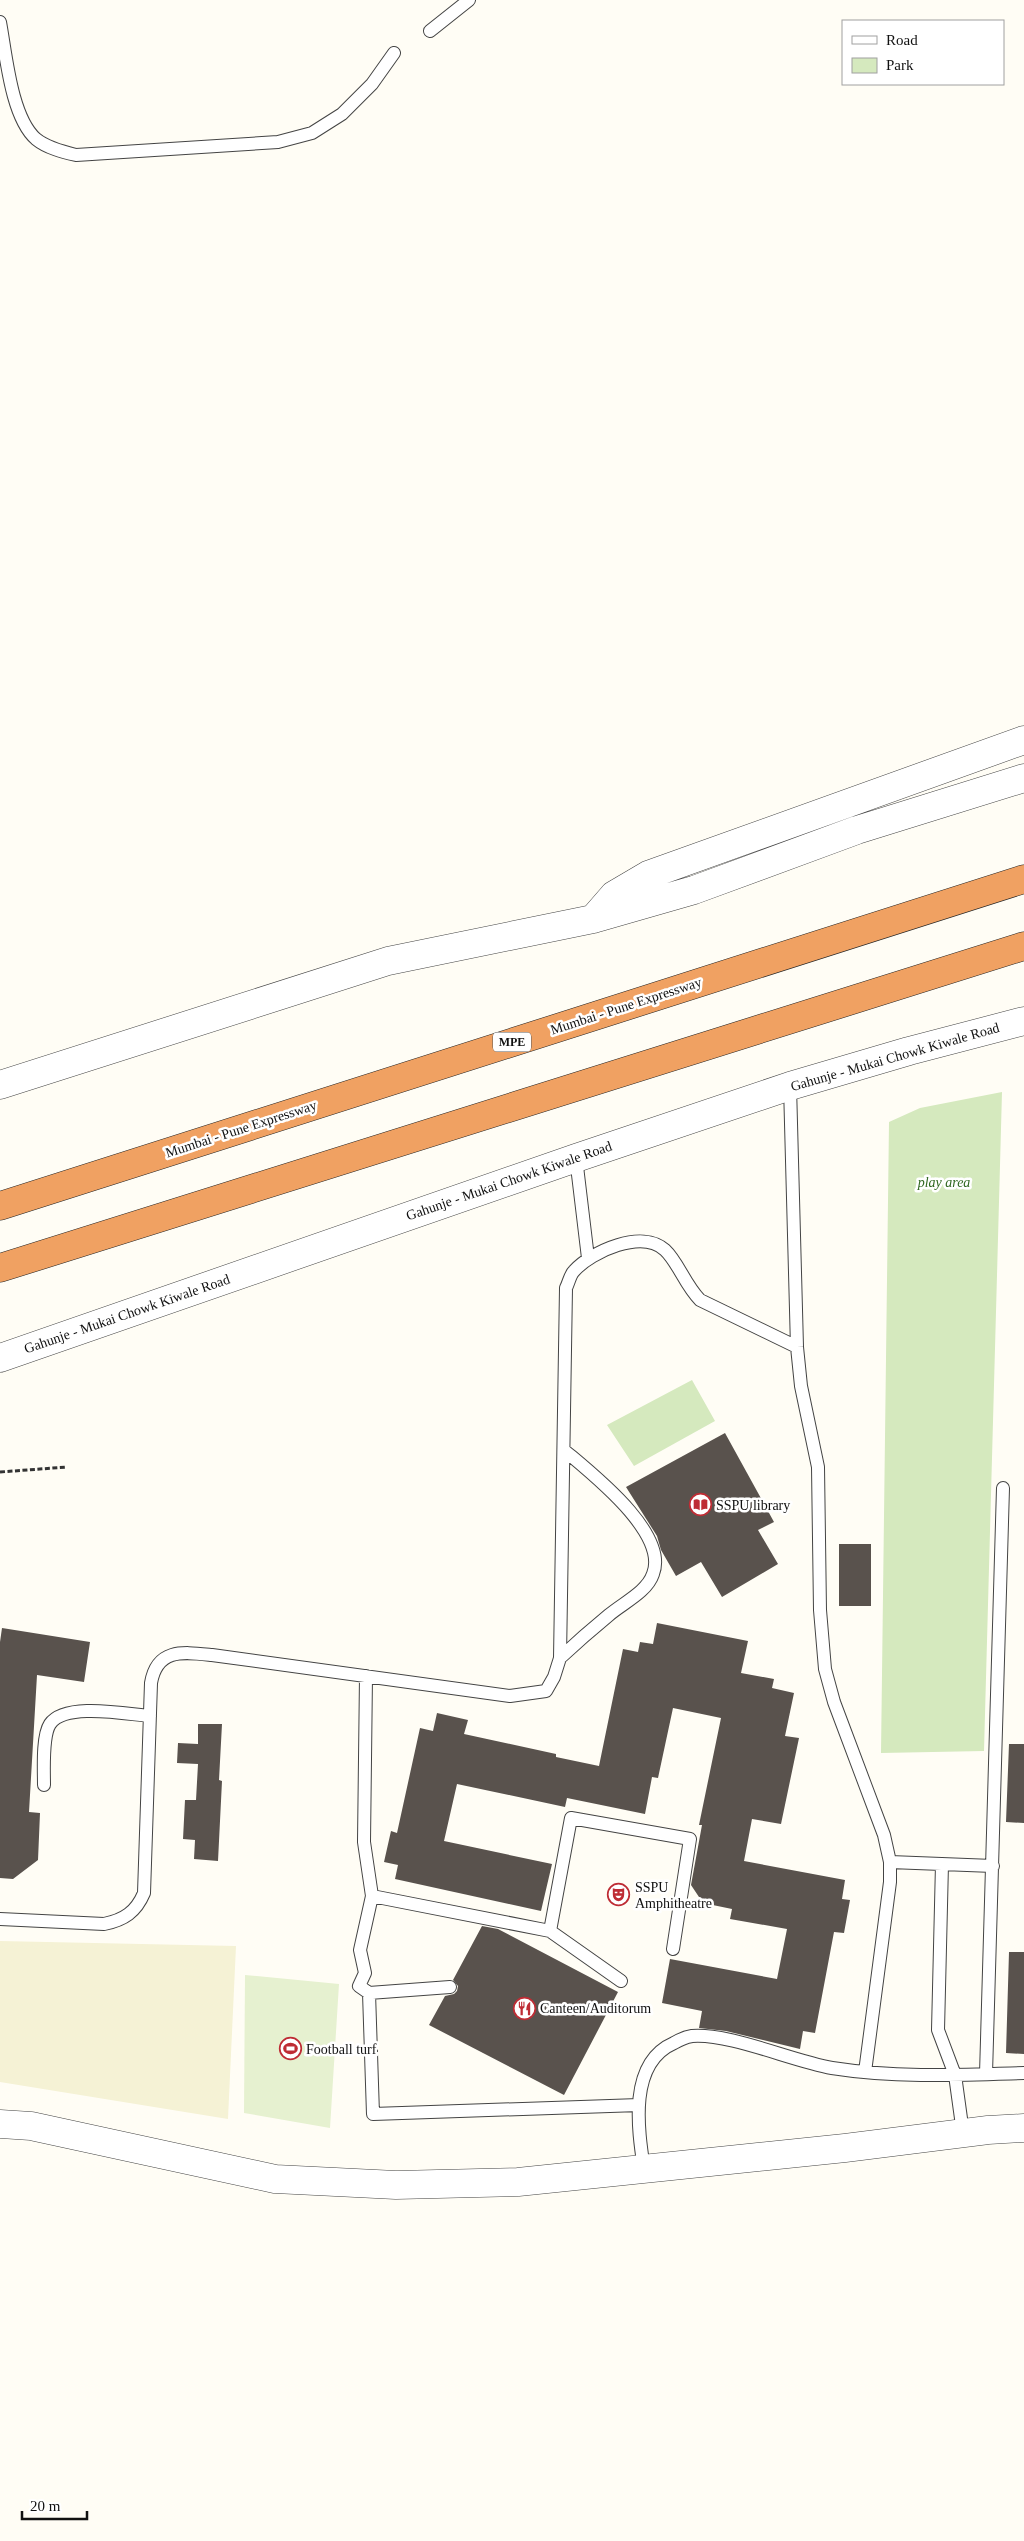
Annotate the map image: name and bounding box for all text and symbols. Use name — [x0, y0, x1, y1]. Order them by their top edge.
legend — [842, 20, 1004, 85]
text: Road — [886, 32, 918, 48]
text: Park — [886, 57, 914, 73]
street label: Mumbai - Pune Expressway — [548, 974, 704, 1038]
street label: Gahunje - Mukai Chowk Kiwale Road — [789, 1020, 1001, 1094]
road number: MPE — [493, 1032, 531, 1052]
street label: Mumbai - Pune Expressway — [163, 1097, 319, 1161]
street label: Gahunje - Mukai Chowk Kiwale Road — [404, 1139, 614, 1223]
park label: play area — [917, 1175, 970, 1190]
street label: Gahunje - Mukai Chowk Kiwale Road — [22, 1272, 232, 1356]
library icon: SSPU library — [688, 1493, 712, 1517]
place label: SSPU library — [716, 1498, 790, 1513]
place label: SSPU Amphitheatre — [635, 1880, 712, 1911]
theatre icon: SSPU Amphitheatre — [607, 1883, 631, 1907]
restaurant icon: Canteen/Auditorum — [512, 1996, 536, 2020]
place label: Canteen/Auditorum — [540, 2001, 651, 2016]
sports icon: Football turf — [278, 2037, 302, 2061]
place label: Football turf — [306, 2042, 377, 2057]
scale bar — [22, 2488, 88, 2520]
text: 20 m — [30, 2498, 61, 2514]

